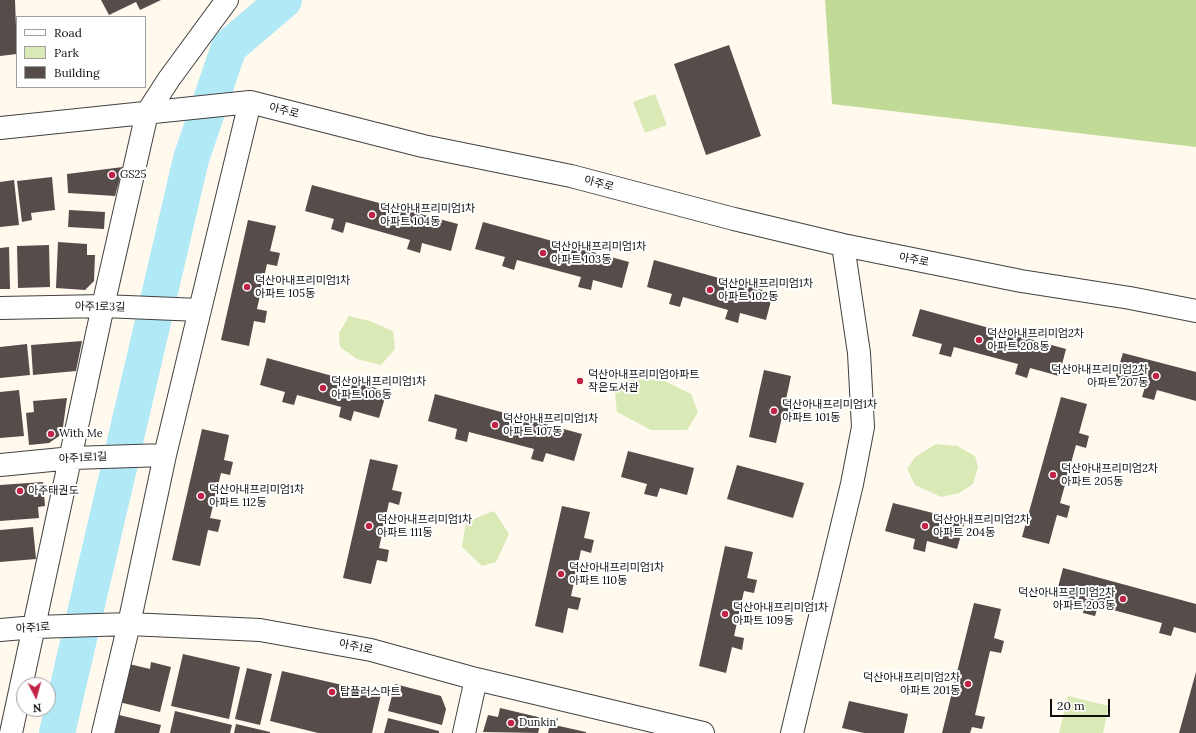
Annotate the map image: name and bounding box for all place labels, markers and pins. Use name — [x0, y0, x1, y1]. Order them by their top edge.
place label: GS25 — [120, 168, 147, 182]
marker: GS25 — [107, 170, 117, 180]
place label: 덕산아내프리미엄1차 아파트 104동 — [380, 202, 475, 228]
marker: 덕산아내프리미엄1차 아파트 104동 — [367, 210, 377, 220]
place label: 덕산아내프리미엄1차 아파트 103동 — [551, 240, 646, 266]
marker: 덕산아내프리미엄1차 아파트 103동 — [538, 248, 548, 258]
place label: 덕산아내프리미엄1차 아파트 105동 — [255, 274, 350, 300]
place label: 덕산아내프리미엄1차 아파트 102동 — [718, 277, 813, 303]
marker: 덕산아내프리미엄1차 아파트 105동 — [242, 282, 252, 292]
marker: 덕산아내프리미엄1차 아파트 102동 — [705, 285, 715, 295]
place label: 덕산아내프리미엄2차 아파트 208동 — [987, 327, 1084, 353]
marker: 덕산아내프리미엄2차 아파트 208동 — [974, 335, 984, 345]
place label: 덕산아내프리미엄2차 아파트 207동 — [1051, 363, 1148, 389]
place label: 덕산아내프리미엄아파트 작은도서관 — [588, 368, 699, 394]
marker: 덕산아내프리미엄2차 아파트 207동 — [1151, 371, 1161, 381]
place label: 덕산아내프리미엄1차 아파트 106동 — [331, 375, 426, 401]
marker: 덕산아내프리미엄아파트 작은도서관 — [575, 376, 585, 386]
marker: 덕산아내프리미엄1차 아파트 106동 — [318, 383, 328, 393]
place label: 덕산아내프리미엄1차 아파트 101동 — [782, 398, 877, 424]
marker: 덕산아내프리미엄1차 아파트 101동 — [769, 406, 779, 416]
place label: 덕산아내프리미엄1차 아파트 107동 — [503, 412, 598, 438]
marker: 덕산아내프리미엄1차 아파트 107동 — [490, 420, 500, 430]
place label: With Me — [59, 427, 103, 441]
marker: With Me — [46, 429, 56, 439]
place label: 덕산아내프리미엄2차 아파트 205동 — [1061, 462, 1158, 488]
marker: 덕산아내프리미엄2차 아파트 205동 — [1048, 470, 1058, 480]
place label: 덕산아내프리미엄1차 아파트 112동 — [209, 483, 304, 509]
place label: 아주태권도 — [28, 484, 79, 498]
marker: 아주태권도 — [15, 486, 25, 496]
marker: 덕산아내프리미엄1차 아파트 112동 — [196, 491, 206, 501]
place label: 덕산아내프리미엄1차 아파트 111동 — [377, 513, 472, 539]
place label: 덕산아내프리미엄2차 아파트 204동 — [933, 513, 1030, 539]
marker: 덕산아내프리미엄1차 아파트 111동 — [364, 521, 374, 531]
marker: 덕산아내프리미엄2차 아파트 204동 — [920, 521, 930, 531]
place label: 덕산아내프리미엄1차 아파트 110동 — [569, 561, 664, 587]
marker: 덕산아내프리미엄1차 아파트 110동 — [556, 569, 566, 579]
place label: 덕산아내프리미엄2차 아파트 203동 — [1018, 586, 1115, 612]
marker: 덕산아내프리미엄2차 아파트 203동 — [1118, 594, 1128, 604]
place label: 덕산아내프리미엄1차 아파트 109동 — [733, 601, 828, 627]
marker: 덕산아내프리미엄1차 아파트 109동 — [720, 609, 730, 619]
place label: 덕산아내프리미엄2차 아파트 201동 — [863, 671, 960, 697]
marker: 덕산아내프리미엄2차 아파트 201동 — [963, 679, 973, 689]
place label: 탑플러스마트 — [340, 685, 401, 699]
marker: 탑플러스마트 — [327, 687, 337, 697]
place label: Dunkin' — [519, 716, 558, 730]
marker: Dunkin' — [506, 718, 516, 728]

